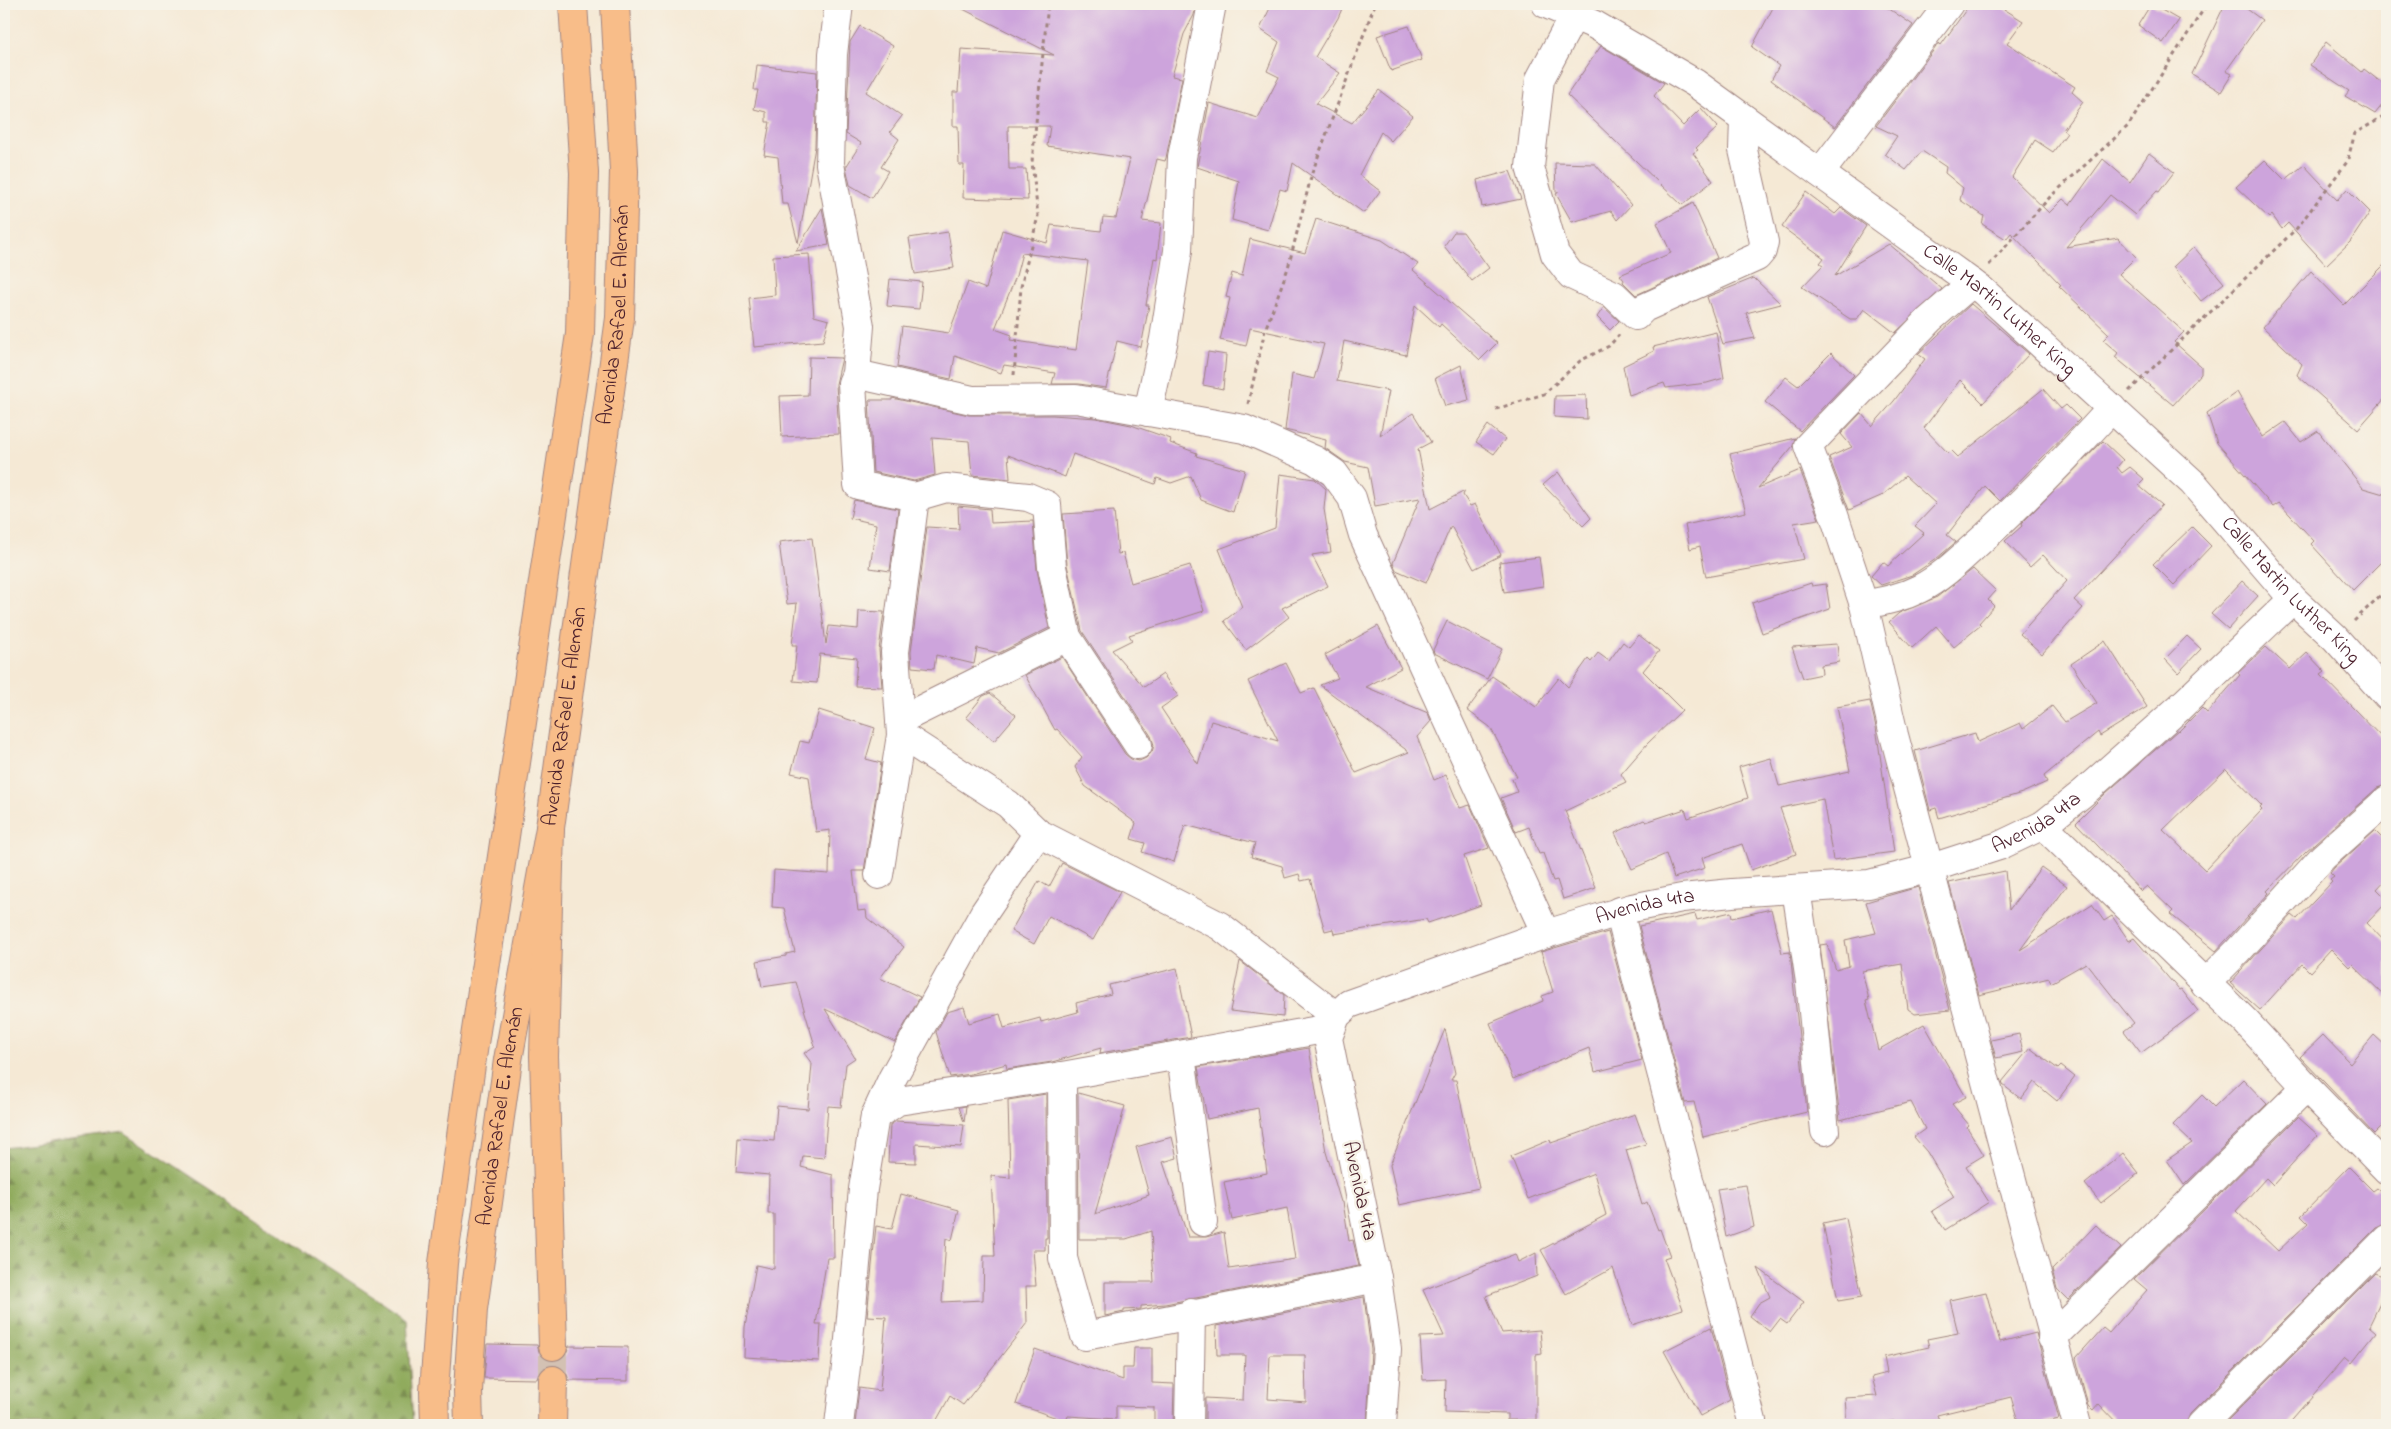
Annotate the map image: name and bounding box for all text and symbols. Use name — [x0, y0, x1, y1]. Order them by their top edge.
street label: Avenida Rafael E. Alemán — [590, 204, 638, 427]
street label: Calle Martin Luther King — [1916, 237, 2083, 386]
street label: Calle Martin Luther King — [2213, 510, 2367, 673]
street label: Avenida Rafael E. Alemán — [535, 605, 595, 828]
street label: Avenida 4ta — [1987, 785, 2088, 862]
street label: Avenida 4ta — [1592, 882, 1696, 933]
street label: Avenida Rafael E. Alemán — [470, 1004, 532, 1228]
street label: Avenida 4ta — [1334, 1139, 1384, 1243]

